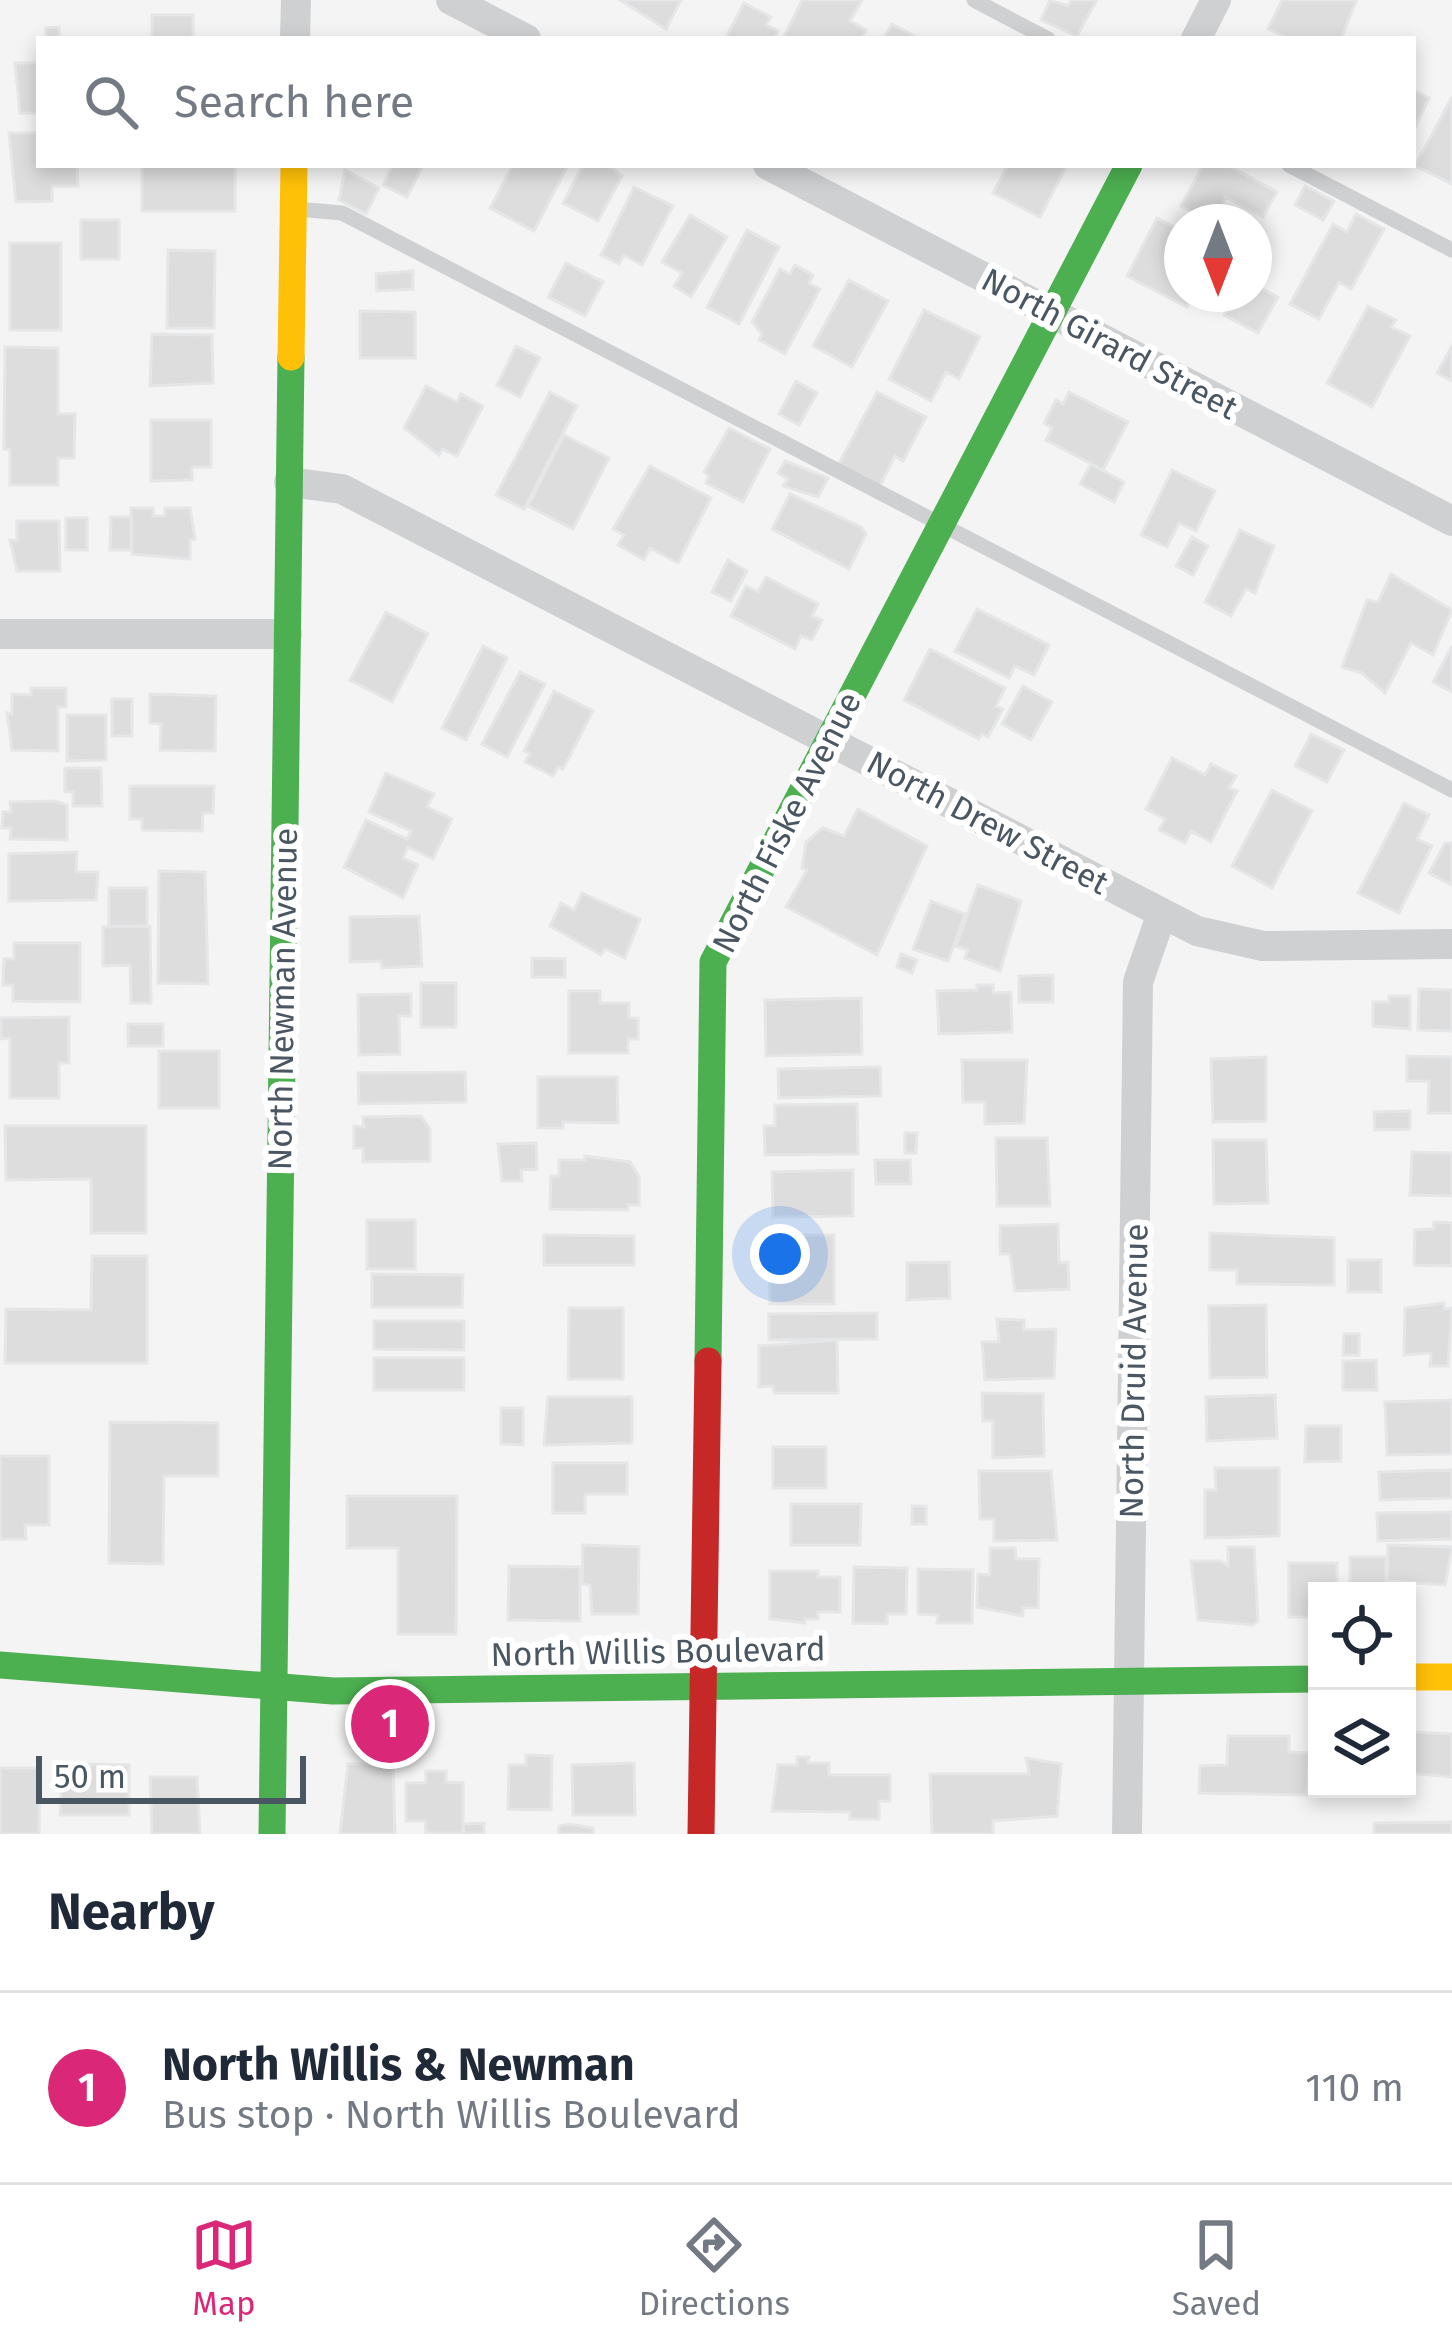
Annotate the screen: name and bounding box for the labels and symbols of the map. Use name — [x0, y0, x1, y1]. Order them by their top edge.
north arrow — [1164, 204, 1272, 312]
street label: North Girard Street — [975, 260, 1244, 428]
street label: North Fiske Avenue — [704, 685, 870, 959]
street label: North Drew Street — [860, 742, 1115, 903]
street label: North Newman Avenue — [260, 827, 306, 1171]
street label: North Druid Avenue — [1111, 1223, 1157, 1519]
your location — [750, 1224, 810, 1284]
street label: North Willis Boulevard — [490, 1629, 826, 1675]
pin: 1 — [351, 1679, 429, 1769]
scale bar — [36, 1750, 306, 1803]

